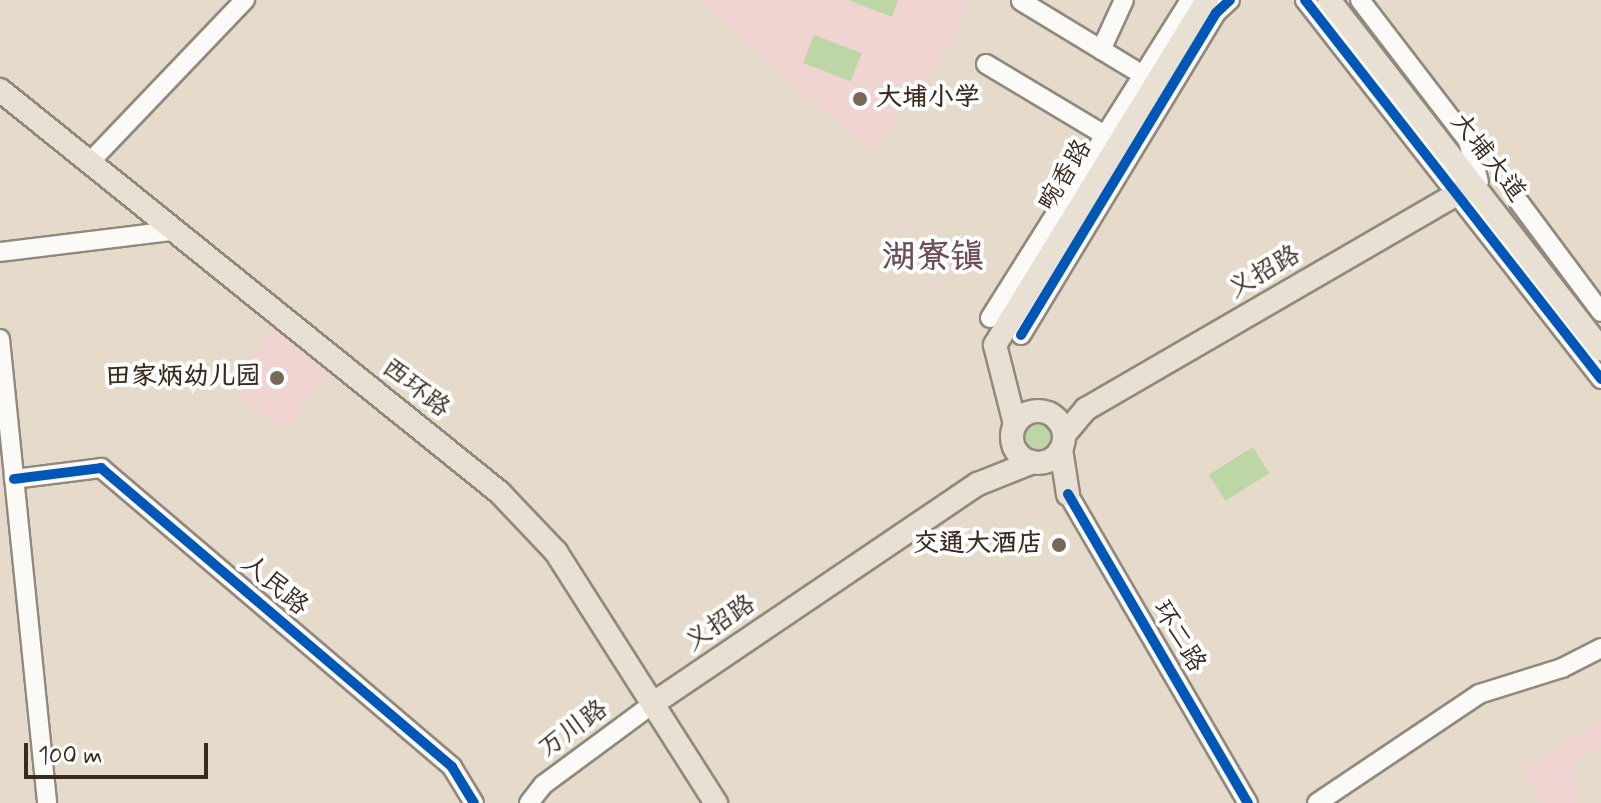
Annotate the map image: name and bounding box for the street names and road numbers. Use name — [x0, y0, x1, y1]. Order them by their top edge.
street label: 大埔大道 — [1443, 107, 1531, 209]
street label: 畹香路 — [1033, 135, 1099, 217]
street label: 义招路 — [1223, 240, 1307, 306]
street label: 西环路 — [375, 353, 455, 425]
street label: 人民路 — [234, 549, 314, 623]
street label: 义招路 — [680, 589, 762, 659]
street label: 环二路 — [1145, 596, 1211, 678]
street label: 万川路 — [533, 694, 615, 766]

